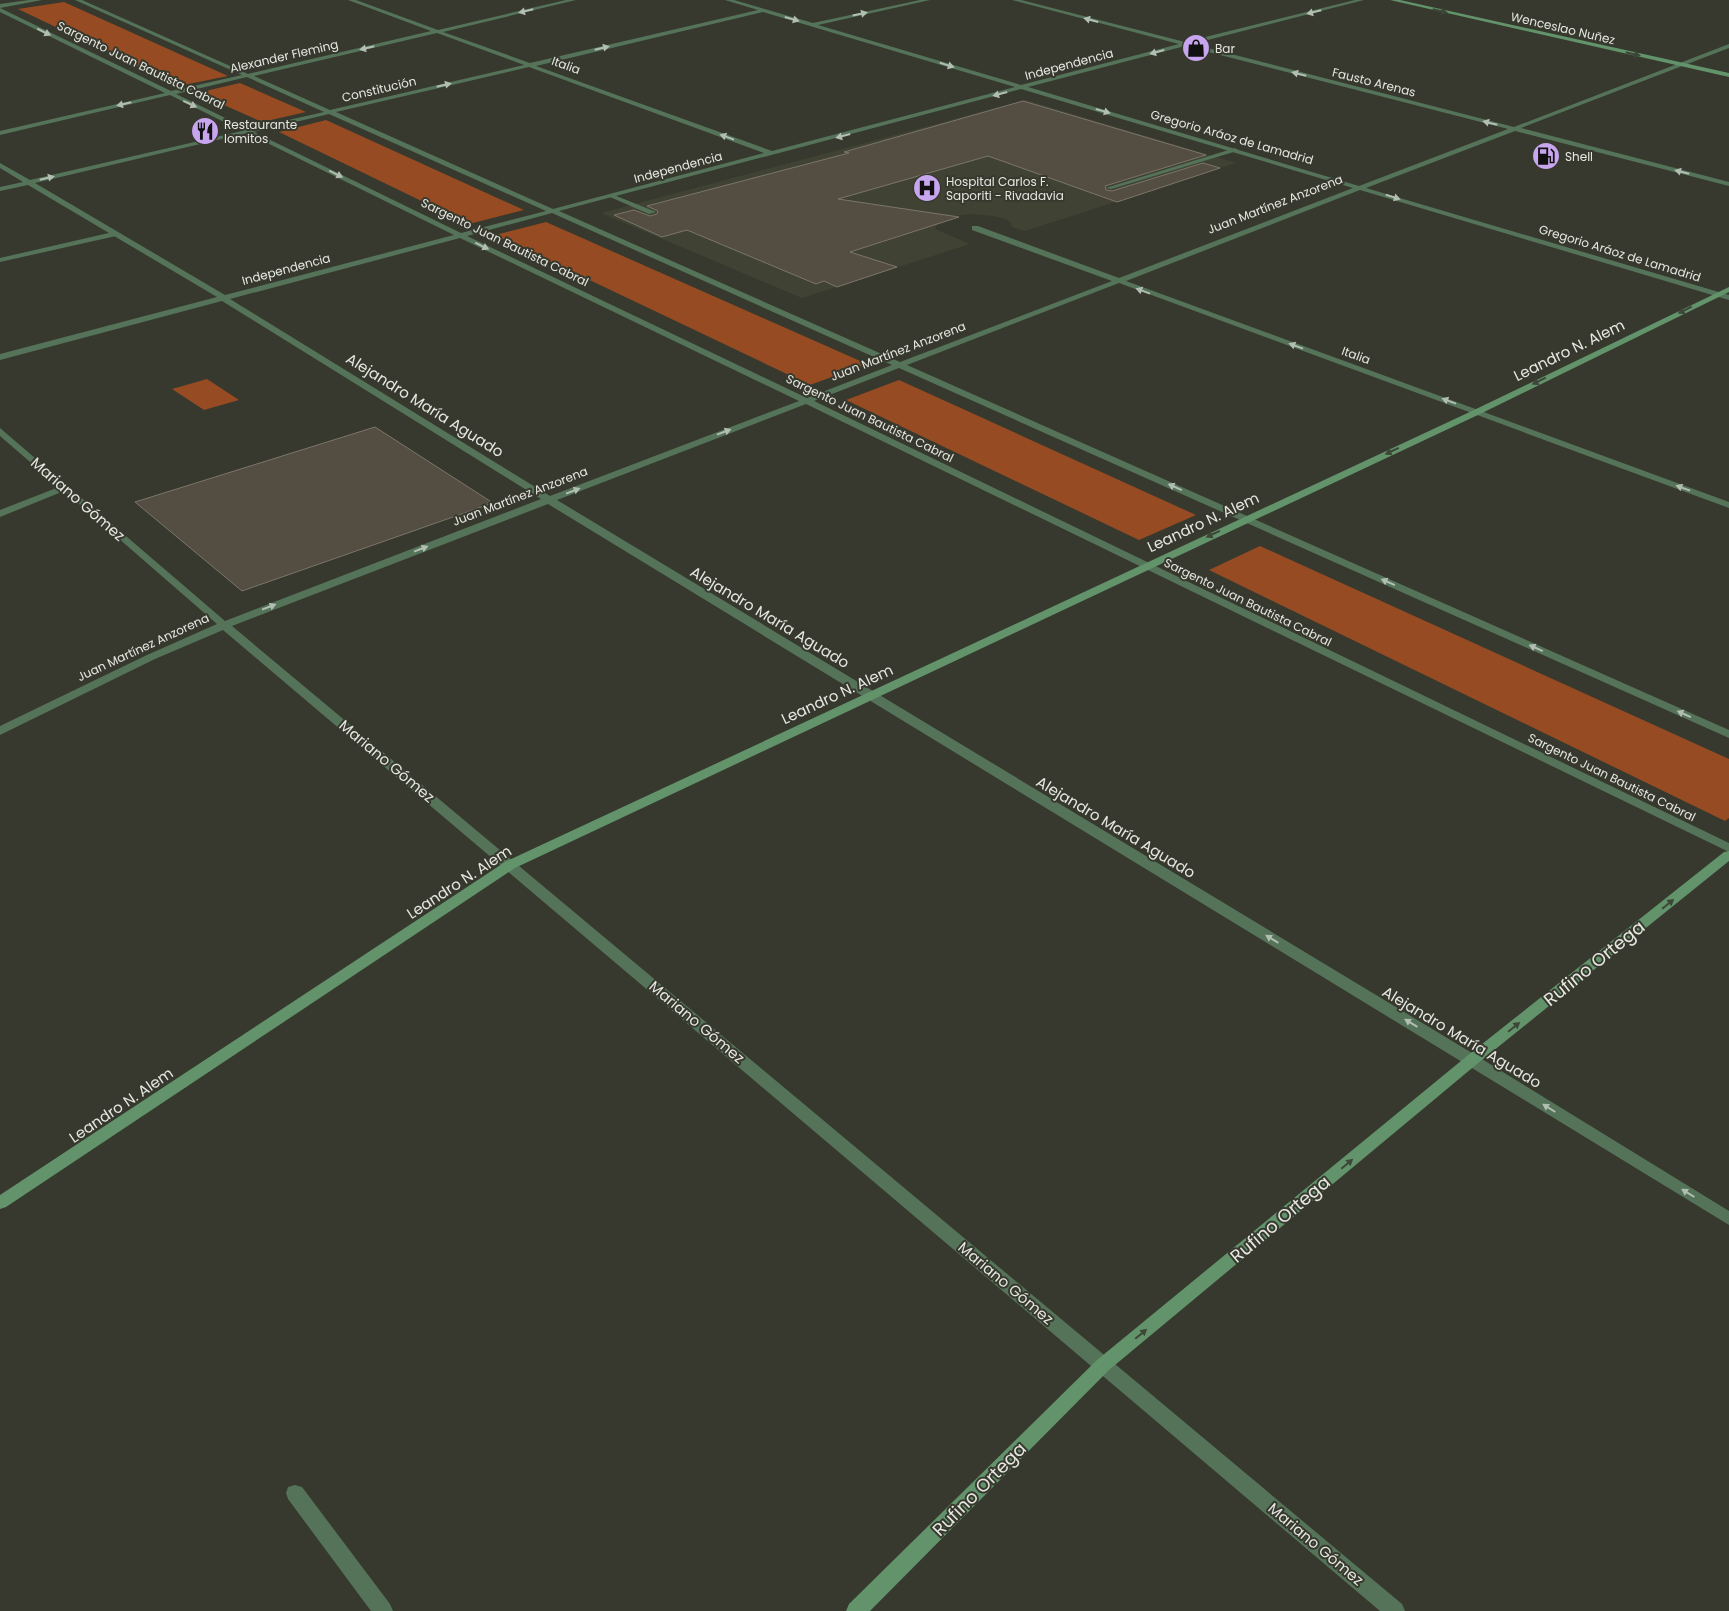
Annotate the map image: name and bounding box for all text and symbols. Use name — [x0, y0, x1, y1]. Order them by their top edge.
one-way arrow — [518, 7, 533, 15]
one-way arrow — [1433, 7, 1448, 15]
one-way arrow — [1307, 8, 1322, 16]
street label: Wenceslao Nuñez — [1509, 8, 1617, 48]
one-way arrow — [853, 10, 869, 18]
one-way arrow — [784, 15, 799, 23]
one-way arrow — [1084, 16, 1099, 24]
street label: Sargento Juan Bautista Cabral — [54, 17, 228, 113]
one-way arrow — [37, 28, 51, 36]
shop icon: Bar — [1181, 33, 1211, 63]
street label: Alexander Fleming — [228, 35, 340, 77]
place label: Bar — [1215, 40, 1235, 57]
one-way arrow — [360, 44, 375, 52]
one-way arrow — [595, 44, 610, 52]
street label: Independencia — [1023, 44, 1115, 84]
one-way arrow — [1149, 48, 1164, 56]
one-way arrow — [1626, 50, 1641, 58]
street label: Italia — [549, 52, 583, 78]
one-way arrow — [940, 61, 955, 69]
street label: Fausto Arenas — [1331, 63, 1417, 101]
one-way arrow — [1292, 70, 1307, 78]
street label: Constitución — [340, 72, 418, 106]
one-way arrow — [437, 81, 452, 89]
one-way arrow — [992, 90, 1007, 98]
one-way arrow — [182, 99, 197, 108]
one-way arrow — [116, 100, 131, 108]
street label: Gregorio Aráoz de Lamadrid — [1149, 106, 1315, 168]
one-way arrow — [1096, 108, 1111, 116]
restaurant icon: Restaurante lomitos — [190, 116, 220, 146]
place label: Restaurante lomitos — [224, 116, 297, 147]
one-way arrow — [1483, 119, 1498, 127]
one-way arrow — [835, 132, 850, 140]
one-way arrow — [720, 133, 735, 140]
fuel station icon: Shell — [1531, 141, 1561, 171]
street label: Independencia — [632, 147, 724, 187]
place label: Shell — [1565, 148, 1593, 165]
one-way arrow — [1674, 168, 1689, 176]
street label: Juan Martínez Anzorena — [1205, 170, 1345, 238]
one-way arrow — [329, 171, 343, 179]
hospital icon: Hospital Carlos F. Saporiti - Rivadavia — [912, 173, 942, 203]
place label: Hospital Carlos F. Saporiti - Rivadavia — [946, 173, 1064, 204]
one-way arrow — [40, 174, 55, 182]
one-way arrow — [1386, 193, 1401, 201]
street label: Sargento Juan Bautista Cabral — [418, 194, 592, 290]
street label: Gregorio Aráoz de Lamadrid — [1537, 220, 1703, 286]
one-way arrow — [475, 242, 489, 250]
street label: Independencia — [240, 249, 332, 289]
one-way arrow — [1135, 287, 1150, 295]
one-way arrow — [1678, 306, 1692, 314]
street label: Leandro N. Alem — [1510, 314, 1628, 386]
street label: Juan Martínez Anzorena — [828, 317, 968, 385]
one-way arrow — [1288, 342, 1303, 350]
street label: Italia — [1339, 342, 1373, 368]
street label: Alejandro María Aguado — [342, 348, 508, 462]
street label: Sargento Juan Bautista Cabral — [783, 370, 957, 466]
one-way arrow — [1532, 377, 1546, 385]
one-way arrow — [1441, 397, 1456, 405]
one-way arrow — [717, 428, 731, 436]
one-way arrow — [1385, 447, 1399, 455]
street label: Mariano Gómez — [26, 452, 130, 546]
street label: Juan Martínez Anzorena — [450, 462, 590, 530]
one-way arrow — [1168, 483, 1182, 491]
one-way arrow — [1675, 484, 1690, 492]
one-way arrow — [565, 487, 580, 494]
street label: Leandro N. Alem — [1144, 487, 1262, 557]
one-way arrow — [1206, 530, 1220, 538]
one-way arrow — [414, 545, 429, 553]
street label: Sargento Juan Bautista Cabral — [1161, 554, 1335, 650]
street label: Alejandro María Aguado — [687, 561, 853, 673]
one-way arrow — [1381, 577, 1395, 585]
one-way arrow — [262, 603, 276, 611]
street label: Juan Martínez Anzorena — [74, 609, 212, 685]
one-way arrow — [1529, 643, 1543, 651]
street label: Leandro N. Alem — [778, 659, 896, 729]
one-way arrow — [1677, 709, 1691, 717]
street label: Mariano Gómez — [335, 715, 439, 807]
street label: Sargento Juan Bautista Cabral — [1525, 729, 1699, 825]
street label: Alejandro María Aguado — [1033, 771, 1199, 883]
street label: Leandro N. Alem — [402, 840, 516, 924]
one-way arrow — [1661, 899, 1675, 909]
street label: Rufino Ortega — [1538, 914, 1650, 1012]
one-way arrow — [1265, 935, 1278, 944]
street label: Mariano Gómez — [645, 976, 749, 1068]
street label: Alejandro María Aguado — [1379, 981, 1545, 1093]
one-way arrow — [1404, 1019, 1417, 1028]
one-way arrow — [1507, 1022, 1520, 1033]
street label: Leandro N. Alem — [65, 1062, 177, 1148]
one-way arrow — [1543, 1103, 1556, 1113]
one-way arrow — [1341, 1158, 1354, 1169]
street label: Rufino Ortega — [1225, 1170, 1335, 1268]
one-way arrow — [1681, 1189, 1694, 1198]
street label: Mariano Gómez — [954, 1237, 1058, 1329]
one-way arrow — [1134, 1328, 1147, 1339]
street label: Rufino Ortega — [926, 1436, 1032, 1542]
street label: Mariano Gómez — [1264, 1498, 1368, 1590]

